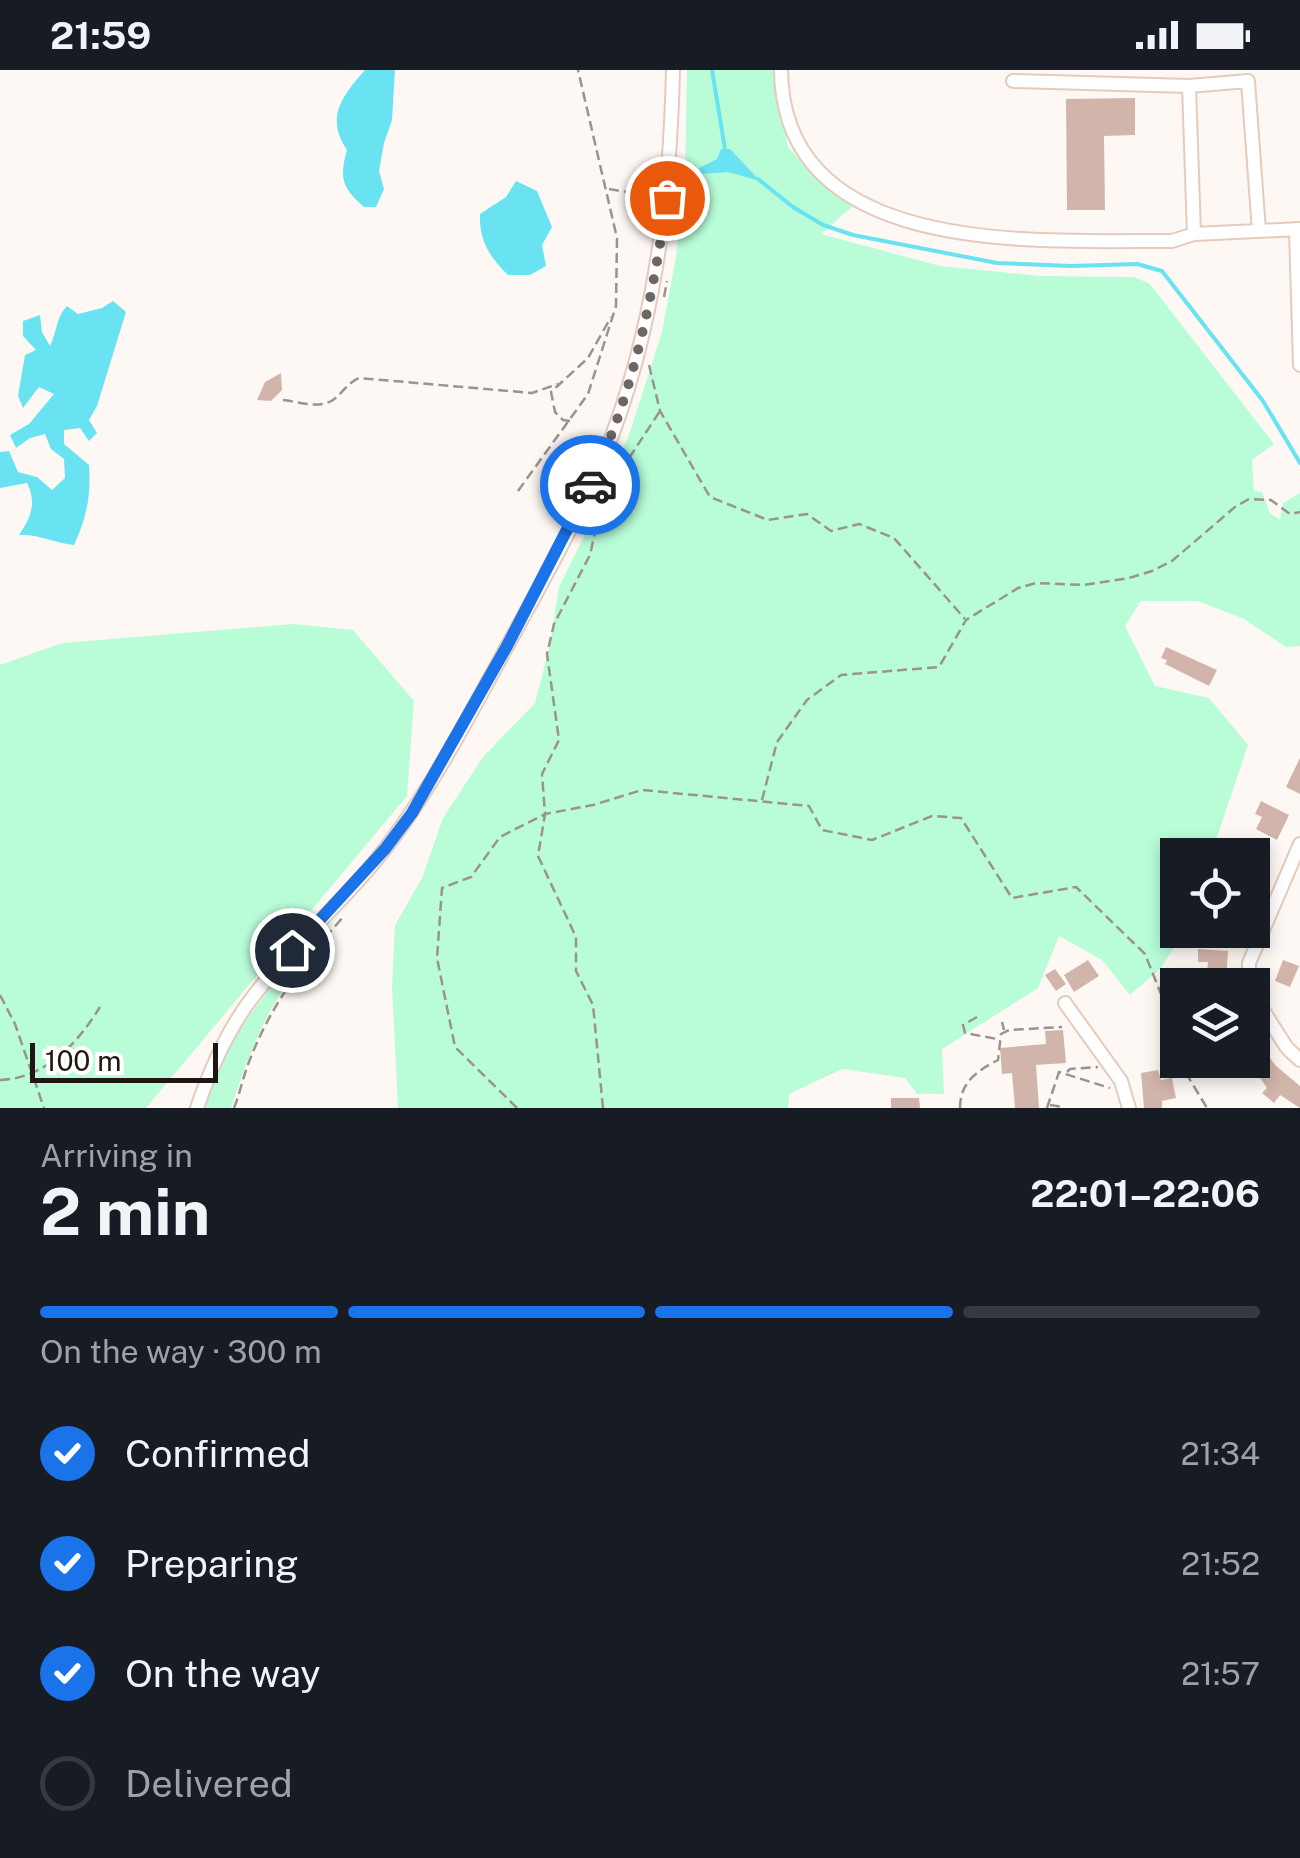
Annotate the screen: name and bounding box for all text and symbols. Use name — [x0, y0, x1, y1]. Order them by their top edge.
text: 21:59 — [50, 13, 151, 58]
pin — [625, 156, 710, 241]
icon: bag — [640, 171, 695, 226]
courier — [540, 435, 640, 535]
icon: car — [563, 458, 618, 513]
map controls — [1160, 838, 1270, 1078]
button: locate — [1160, 838, 1270, 948]
pin — [250, 908, 335, 993]
icon: home — [265, 923, 320, 978]
button: layers — [1160, 968, 1270, 1078]
scale bar — [30, 1038, 218, 1083]
text: 100 m — [45, 1044, 122, 1077]
text: Arriving in — [40, 1137, 193, 1174]
text: 22:01–22:06 — [1030, 1171, 1260, 1216]
text: 2 min — [40, 1173, 210, 1250]
text: On the way · 300 m — [40, 1333, 322, 1370]
icon: check — [40, 1426, 95, 1481]
text: Confirmed — [125, 1431, 310, 1476]
text: 21:34 — [1180, 1435, 1260, 1472]
icon: check — [40, 1536, 95, 1591]
text: Preparing — [125, 1541, 299, 1586]
text: 21:52 — [1181, 1545, 1260, 1582]
icon: check — [40, 1646, 95, 1701]
text: On the way — [125, 1651, 321, 1696]
text: 21:57 — [1181, 1655, 1260, 1692]
text: Delivered — [125, 1761, 293, 1806]

